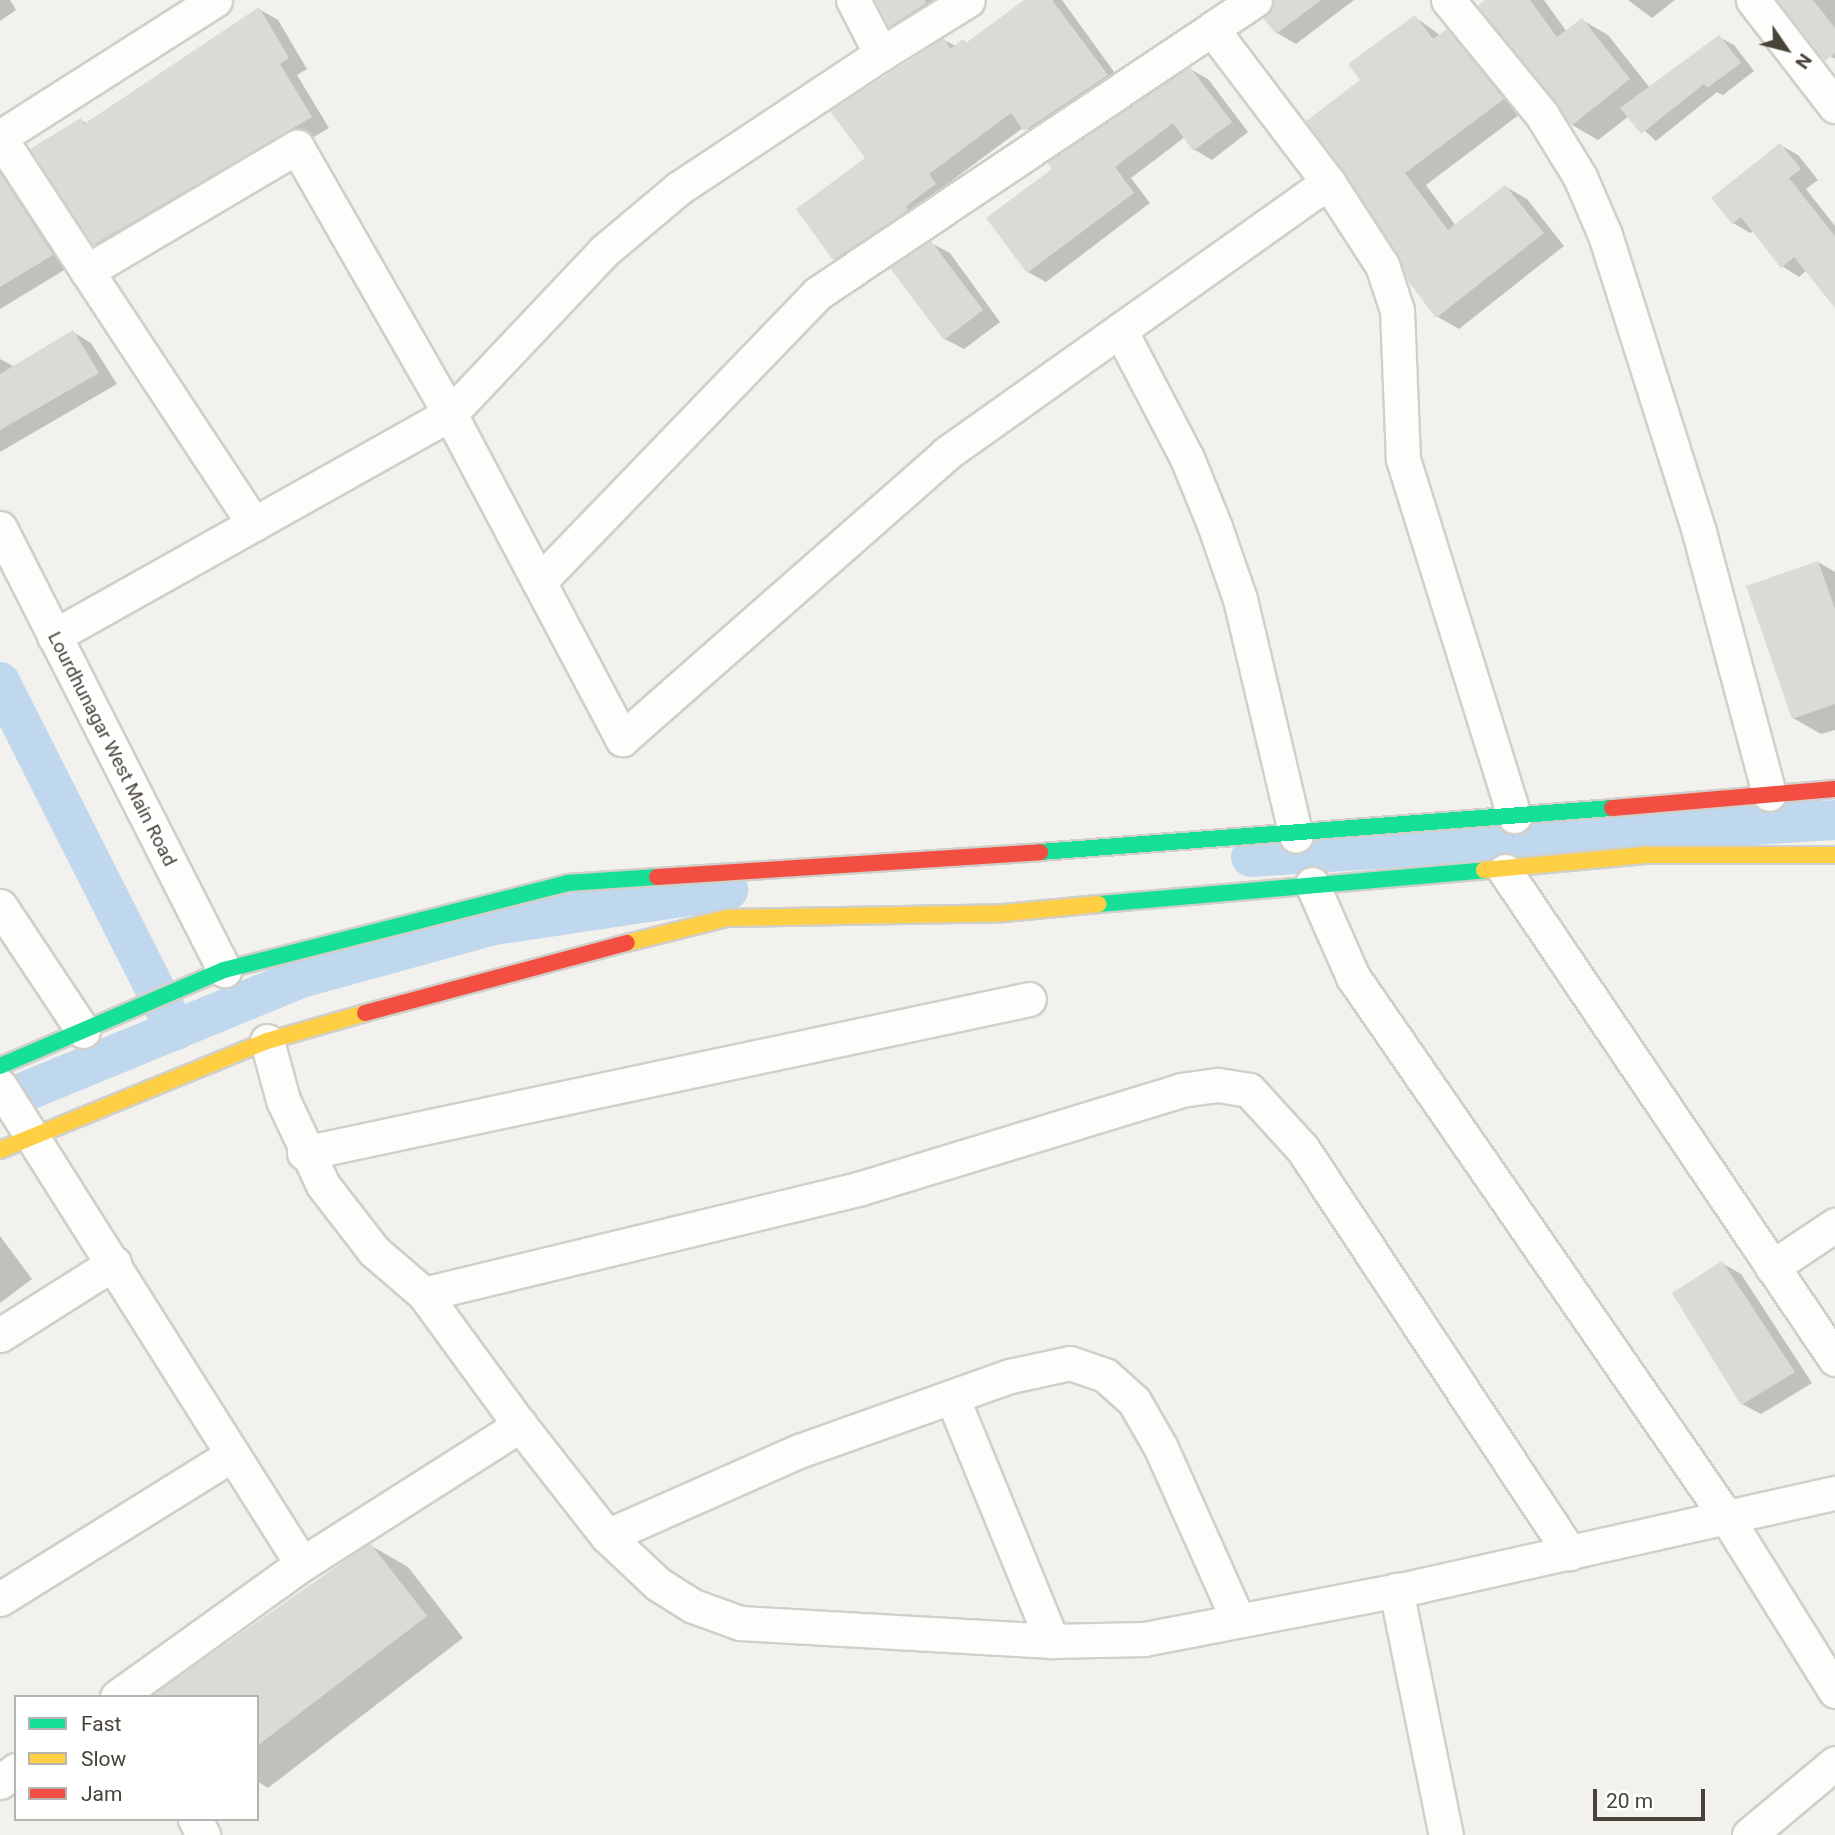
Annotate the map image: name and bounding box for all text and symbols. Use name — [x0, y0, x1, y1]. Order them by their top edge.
north arrow — [1751, 14, 1821, 84]
text: N — [1790, 49, 1817, 73]
street label: Lourdhunagar West Main Road — [43, 628, 181, 870]
legend — [14, 1695, 259, 1821]
text: Fast — [81, 1712, 121, 1736]
text: Slow — [81, 1747, 126, 1771]
scale bar — [1597, 1776, 1709, 1820]
text: Jam — [81, 1782, 122, 1806]
text: 20 m — [1606, 1789, 1653, 1813]

